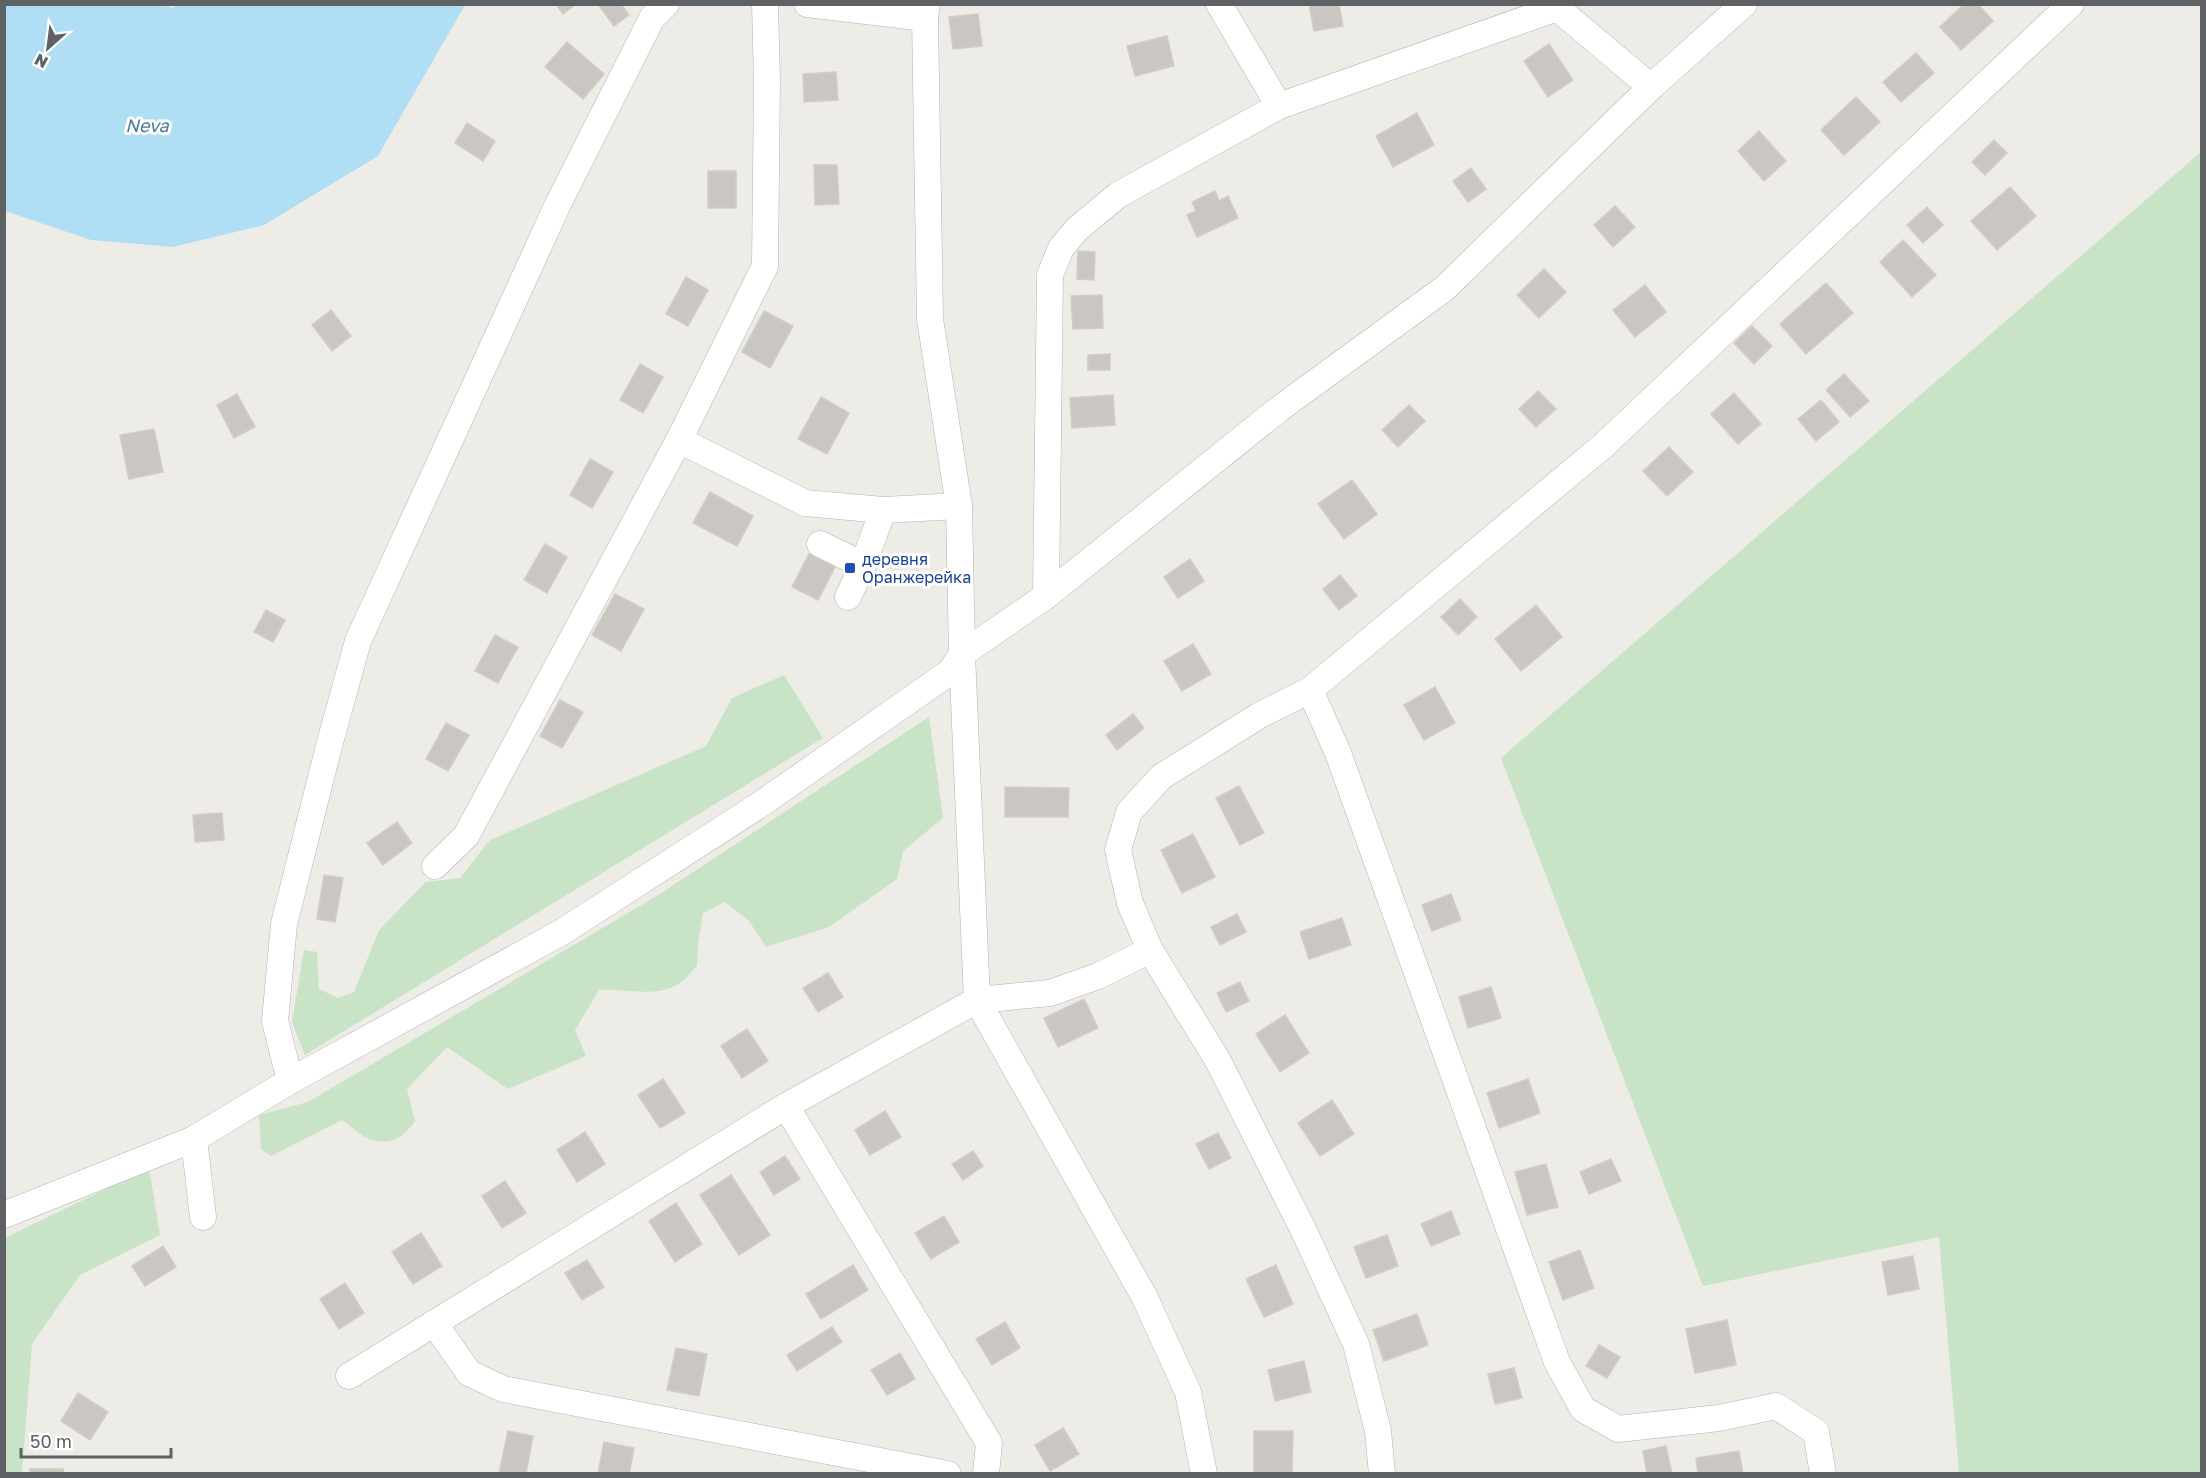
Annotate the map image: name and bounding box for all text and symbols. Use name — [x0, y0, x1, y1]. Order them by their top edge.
north arrow — [18, 18, 78, 78]
text: N — [31, 50, 51, 73]
water label: Neva — [125, 114, 170, 136]
place label: деревня Оранжерейка — [862, 549, 971, 587]
marker: деревня Оранжерейка — [843, 561, 857, 575]
scale bar — [21, 1421, 171, 1459]
text: 50 m — [30, 1430, 72, 1452]

